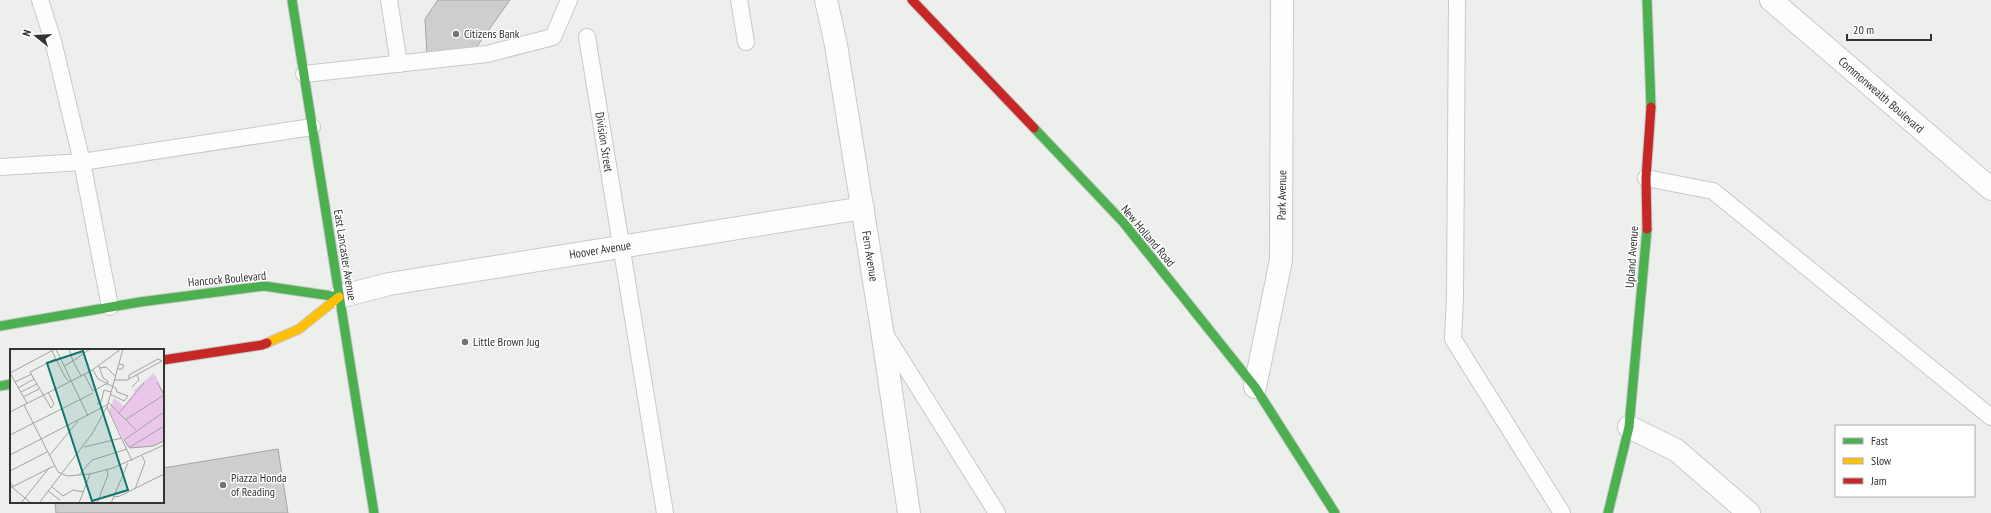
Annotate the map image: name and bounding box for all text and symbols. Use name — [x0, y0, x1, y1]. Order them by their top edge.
north arrow — [16, 16, 56, 56]
scale bar — [1847, 16, 1931, 42]
text: 20 m — [1853, 22, 1874, 37]
place label: Citizens Bank — [464, 26, 520, 41]
text: N — [19, 28, 34, 38]
marker: Citizens Bank — [451, 29, 461, 39]
street label: Commonwealth Boulevard — [1835, 53, 1927, 136]
street label: Division Street — [592, 111, 617, 174]
street label: Park Avenue — [1274, 170, 1289, 220]
street label: New Holland Road — [1118, 202, 1179, 270]
street label: East Lancaster Avenue — [331, 208, 360, 302]
street label: Upland Avenue — [1622, 225, 1641, 288]
street label: Fern Avenue — [859, 230, 882, 282]
street label: Hoover Avenue — [568, 237, 632, 262]
street label: Hancock Boulevard — [187, 268, 267, 289]
place label: Little Brown Jug — [473, 334, 540, 349]
marker: Little Brown Jug — [460, 337, 470, 347]
inset map — [10, 349, 164, 503]
legend — [1835, 425, 1975, 497]
text: Fast — [1871, 433, 1889, 448]
text: Slow — [1871, 453, 1892, 468]
place label: Piazza Honda of Reading — [231, 470, 287, 499]
text: Jam — [1870, 473, 1887, 488]
marker: Piazza Honda of Reading — [218, 480, 228, 490]

